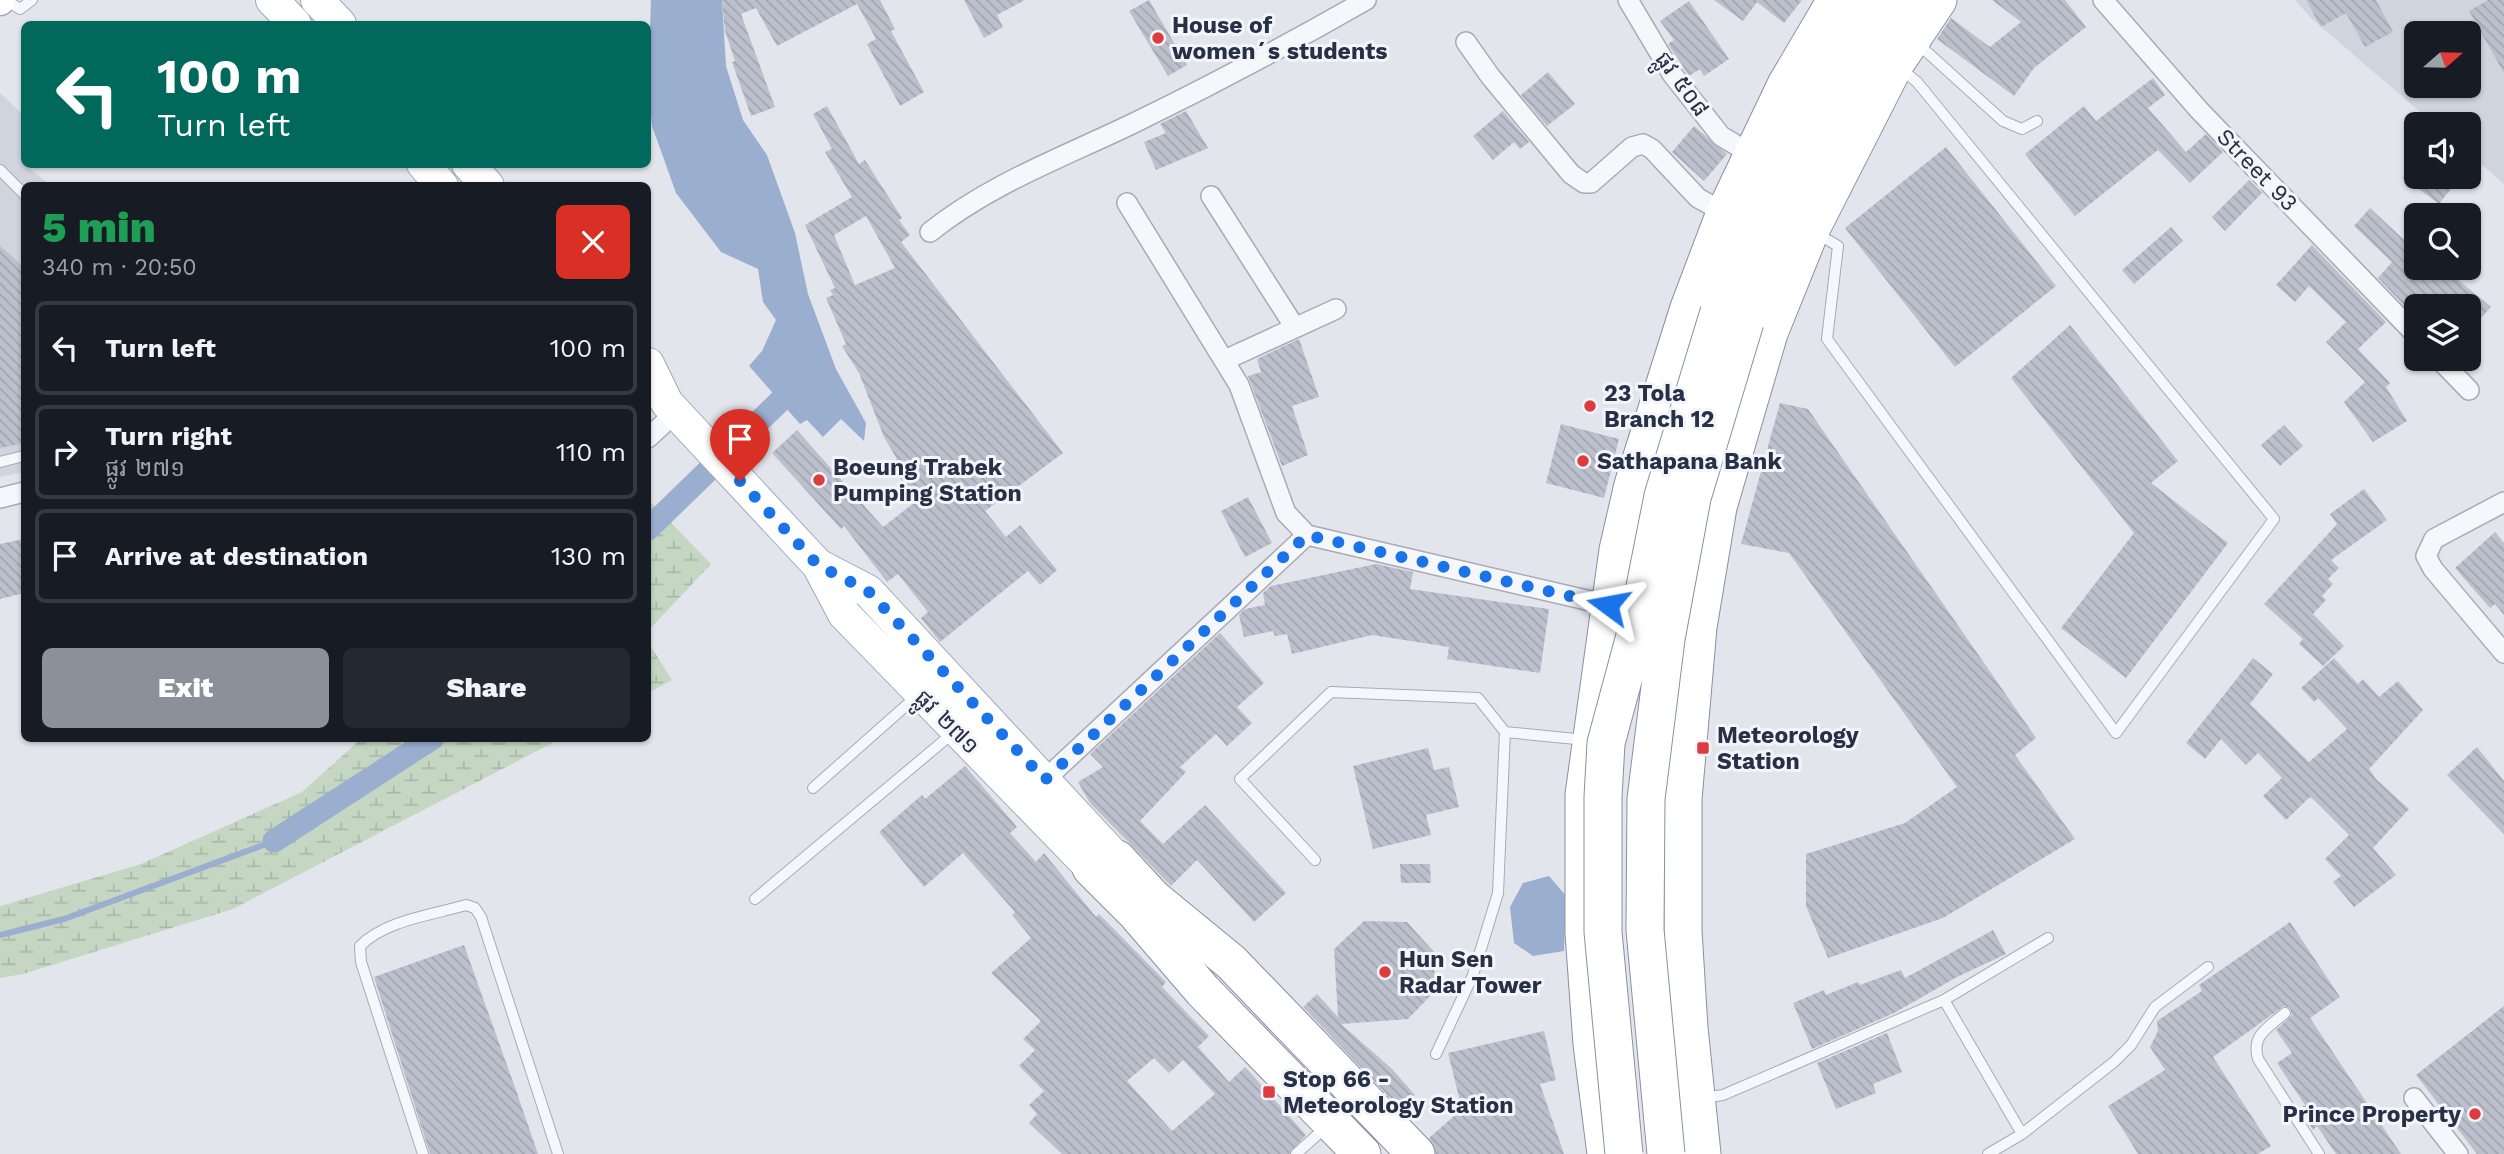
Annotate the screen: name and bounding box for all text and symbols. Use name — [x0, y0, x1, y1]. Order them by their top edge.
place label: House of women´s students — [1172, 12, 1387, 65]
north arrow — [2404, 21, 2482, 98]
map controls — [2404, 21, 2481, 371]
marker: House of women´s students — [1150, 30, 1166, 46]
street label: ផ្លូវ ៥០៨ — [1643, 46, 1715, 126]
text: 100 m — [157, 47, 301, 105]
icon: left — [42, 49, 133, 140]
text: Turn left — [157, 106, 290, 144]
button: sound — [2404, 112, 2481, 189]
street label: Street 93 — [2211, 123, 2303, 217]
text: 5 min — [42, 203, 156, 252]
button: search — [2404, 203, 2481, 280]
button: close — [556, 205, 630, 279]
text: 340 m · 20:50 — [42, 254, 197, 281]
button: layers — [2404, 294, 2481, 371]
icon: left — [46, 329, 84, 367]
text: Turn left — [105, 333, 216, 363]
text: 100 m — [550, 333, 626, 363]
place label: 23 Tola Branch 12 — [1604, 380, 1714, 433]
marker: 23 Tola Branch 12 — [1582, 398, 1598, 414]
pin — [710, 409, 770, 481]
icon: arrive — [721, 420, 759, 458]
text: Turn right — [105, 421, 232, 451]
icon: right — [46, 433, 84, 471]
text: 110 m — [556, 437, 626, 467]
place label: Sathapana Bank — [1597, 448, 1782, 475]
marker: Sathapana Bank — [1575, 453, 1591, 469]
place label: Boeung Trabek Pumping Station — [833, 454, 1022, 507]
text: ផ្លូវ ២៧១ — [105, 455, 185, 482]
marker: Boeung Trabek Pumping Station — [811, 472, 827, 488]
icon: arrive — [46, 537, 84, 575]
text: Arrive at destination — [105, 541, 368, 571]
text: 130 m — [551, 541, 626, 571]
position arrow — [1571, 568, 1645, 642]
button: Exit — [42, 648, 329, 728]
button: Share — [343, 648, 630, 728]
street label: ផ្លូវ ២៧១ — [904, 684, 985, 765]
place label: Meteorology Station — [1717, 722, 1859, 775]
marker: Meteorology Station — [1695, 740, 1711, 756]
place label: Hun Sen Radar Tower — [1399, 946, 1542, 999]
marker: Hun Sen Radar Tower — [1377, 964, 1393, 980]
place label: Stop 66 - Meteorology Station — [1283, 1066, 1513, 1119]
marker: Stop 66 - Meteorology Station — [1261, 1084, 1277, 1100]
place label: Prince Property — [2283, 1101, 2461, 1128]
marker: Prince Property — [2467, 1106, 2483, 1122]

